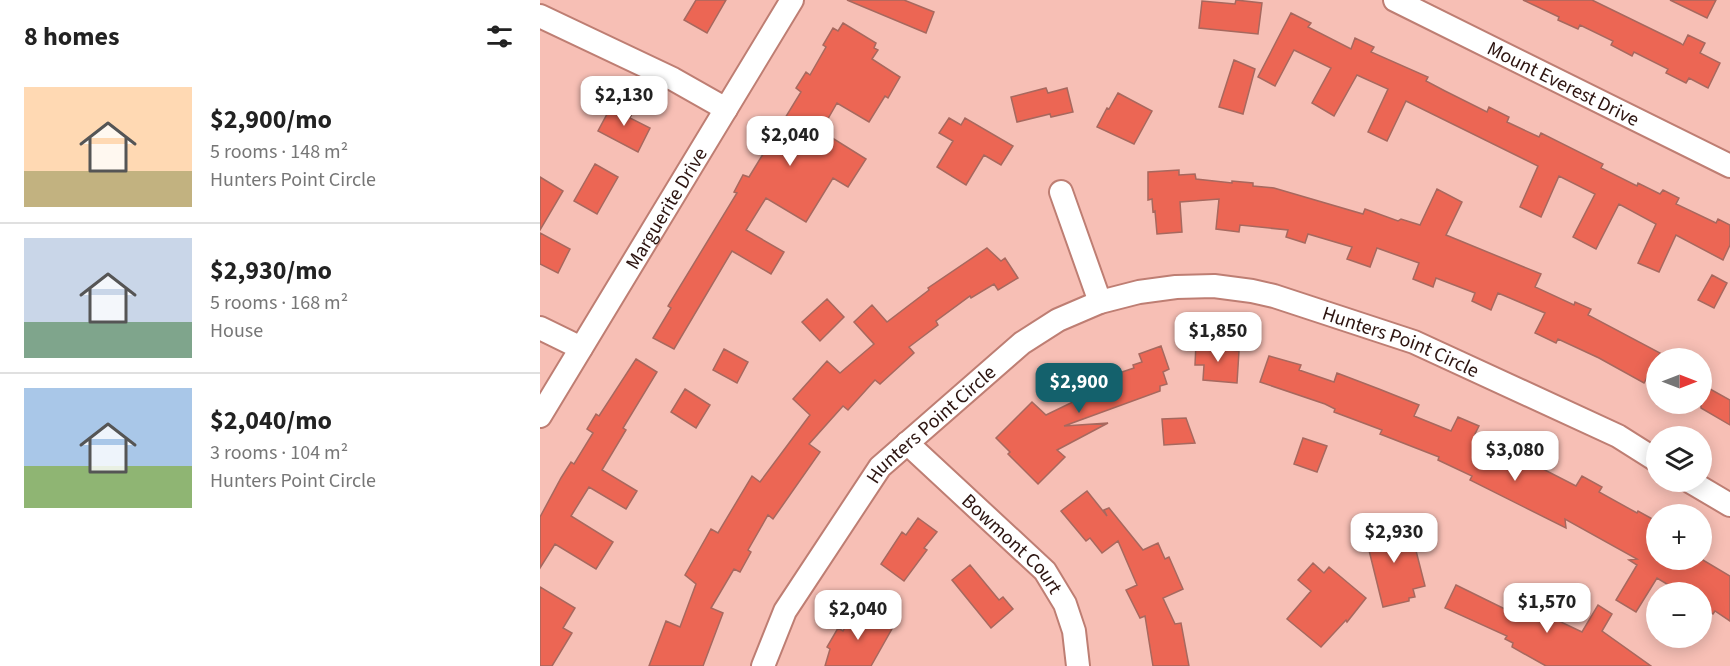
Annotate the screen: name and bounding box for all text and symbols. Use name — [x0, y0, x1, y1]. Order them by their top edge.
text: 8 homes — [24, 18, 119, 55]
icon: filters — [483, 20, 516, 53]
street label: Mount Everest Drive — [1482, 35, 1644, 134]
pin: $2,130 — [575, 76, 673, 127]
text: $2,130 — [595, 81, 653, 109]
text: $2,900/mo — [210, 101, 332, 138]
icon: home — [72, 111, 144, 183]
pin: $2,040 — [741, 116, 839, 167]
text: $2,040 — [761, 121, 819, 149]
text: 5 rooms · 148 m² — [210, 138, 348, 166]
street label: Marguerite Drive — [619, 142, 715, 275]
text: Hunters Point Circle — [210, 166, 376, 194]
text: $2,930/mo — [210, 252, 332, 289]
icon: home — [72, 262, 144, 334]
text: 5 rooms · 168 m² — [210, 289, 348, 317]
street label: Hunters Point Circle — [1318, 300, 1484, 385]
pin: $1,850 — [1169, 312, 1267, 363]
text: House — [210, 317, 263, 345]
text: $1,850 — [1189, 317, 1247, 345]
north arrow — [1646, 348, 1712, 414]
map controls — [1646, 348, 1712, 648]
street label: Hunters Point Circle — [860, 359, 1002, 489]
pin: $2,900 — [1030, 363, 1128, 414]
text: $2,900 — [1050, 368, 1108, 396]
text: $2,040/mo — [210, 402, 332, 439]
icon: home — [72, 412, 144, 484]
button: layers — [1646, 426, 1712, 492]
pin: $3,080 — [1466, 431, 1564, 482]
text: $3,080 — [1486, 436, 1544, 464]
text: 3 rooms · 104 m² — [210, 439, 348, 467]
text: Hunters Point Circle — [210, 467, 376, 495]
street label: Bowmont Court — [955, 488, 1069, 600]
button: + — [1646, 504, 1712, 570]
pin: $2,930 — [1345, 513, 1443, 564]
text: $2,930 — [1365, 518, 1423, 546]
button: − — [1646, 582, 1712, 648]
pin: $1,570 — [1498, 583, 1596, 634]
text: $1,570 — [1518, 588, 1576, 616]
pin: $2,040 — [809, 590, 907, 641]
text: $2,040 — [829, 595, 887, 623]

